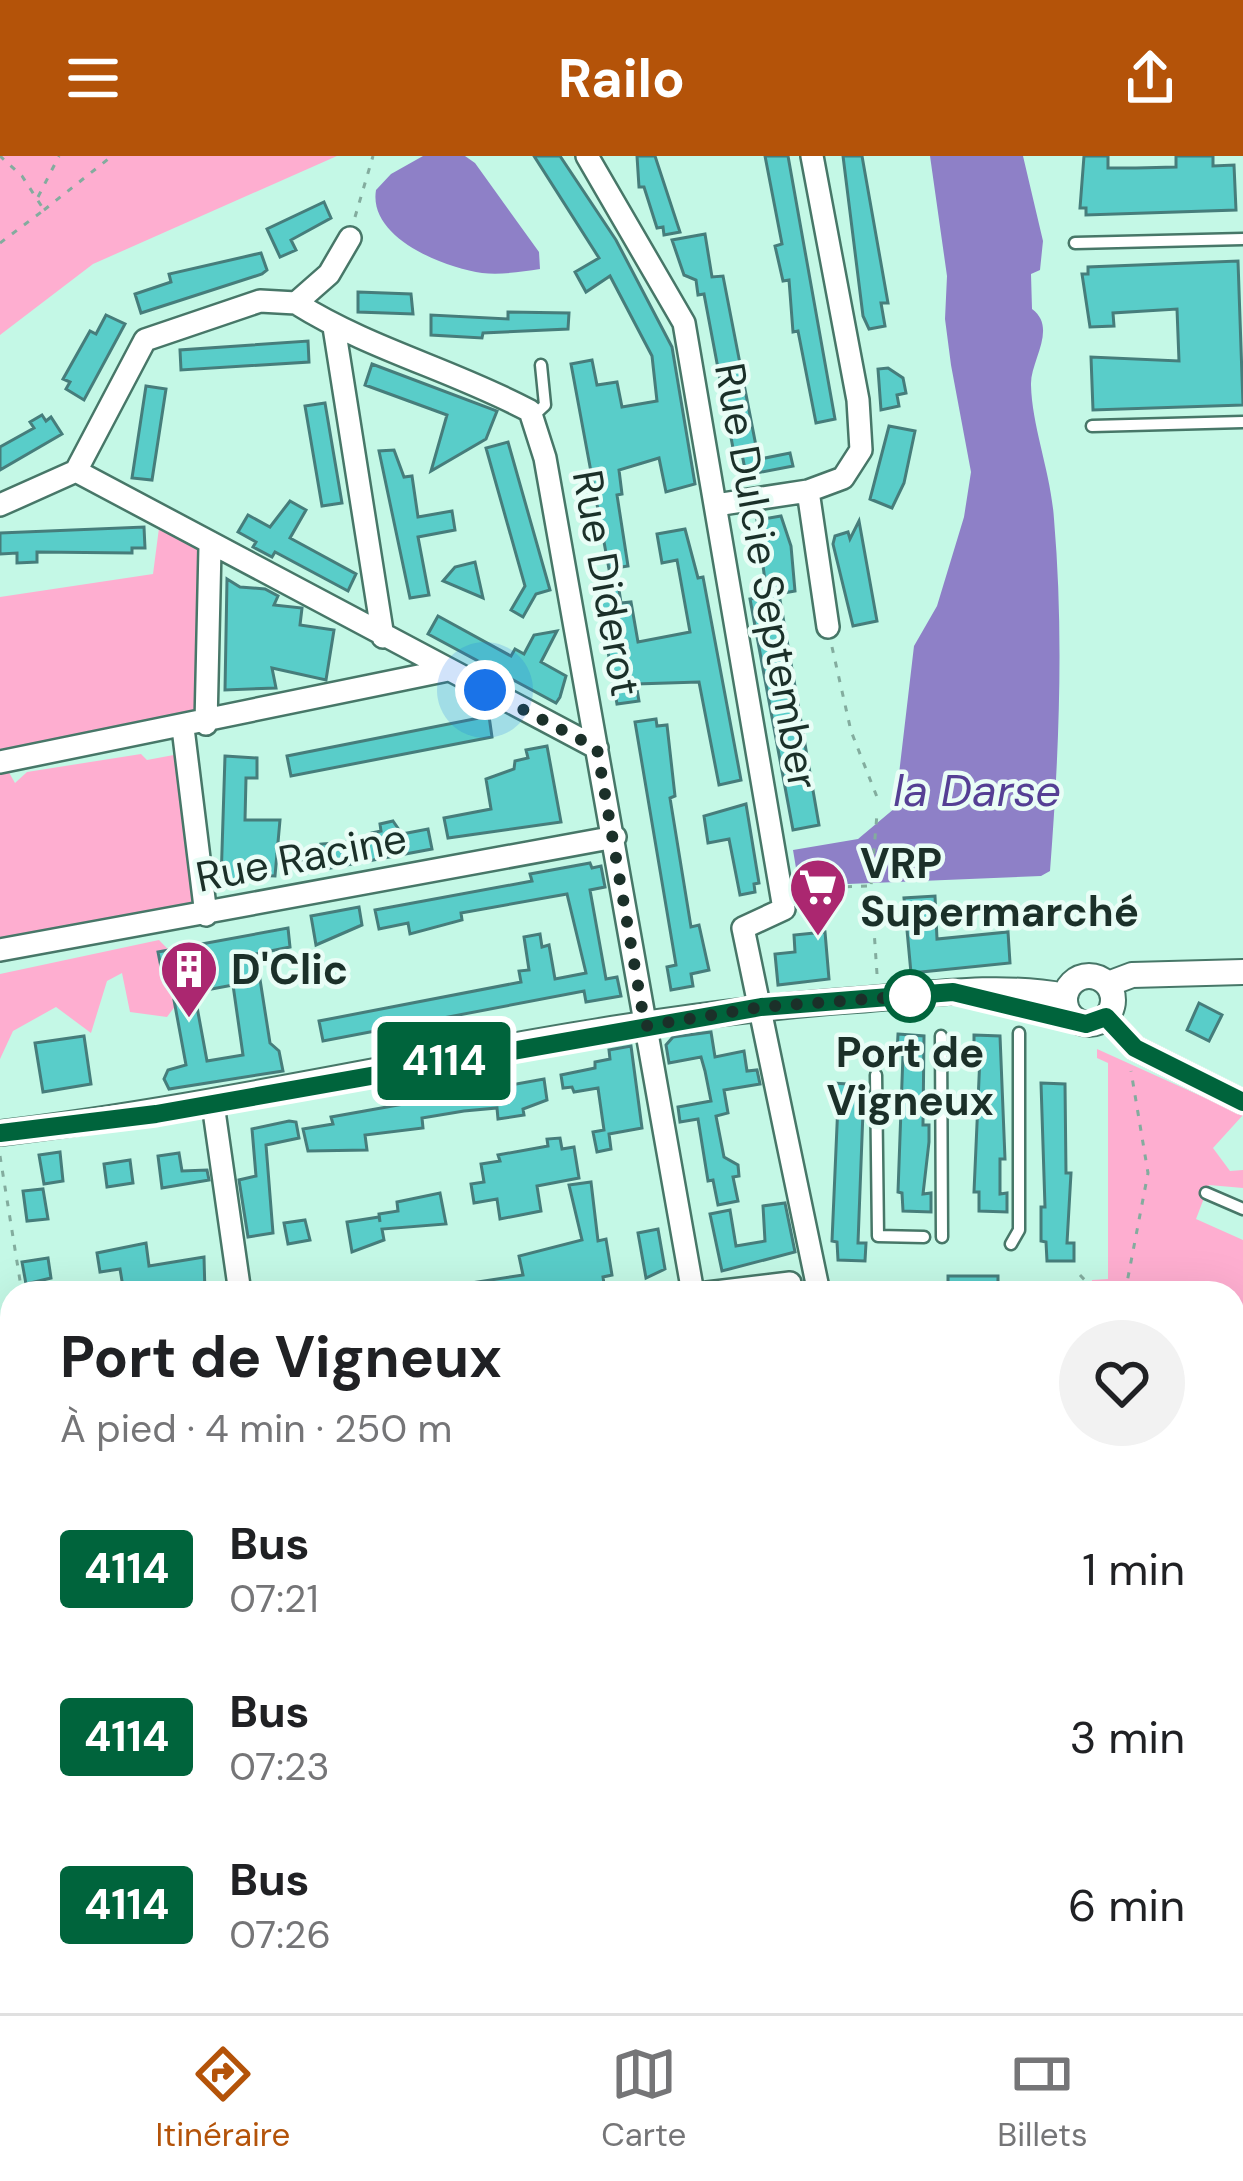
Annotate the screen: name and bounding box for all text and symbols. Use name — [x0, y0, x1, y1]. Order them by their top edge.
text: Railo — [558, 43, 685, 114]
icon: menu — [60, 45, 126, 111]
icon: share — [1117, 45, 1183, 111]
street label: Rue Dulcie September — [702, 359, 831, 794]
street label: Rue Diderot — [560, 466, 653, 700]
your location — [455, 660, 515, 720]
water label: la Darse — [893, 761, 1061, 820]
street label: Rue Racine — [191, 810, 411, 905]
place label: VRP Supermarché — [860, 836, 1139, 939]
supermarket icon: VRP Supermarché — [787, 856, 849, 938]
building icon: D'Clic — [158, 938, 220, 1020]
place label: D'Clic — [231, 942, 348, 997]
marker: Port de Vigneux — [885, 971, 935, 1021]
line badge: 4114 — [360, 1022, 528, 1100]
place label: Port de Vigneux — [826, 1025, 994, 1128]
text: 4114 — [401, 1033, 487, 1088]
text: Port de Vigneux — [60, 1320, 502, 1395]
button: heart — [1059, 1320, 1185, 1446]
text: À pied · 4 min · 250 m — [60, 1403, 452, 1454]
text: Bus — [229, 1514, 310, 1573]
text: 1 min — [1082, 1540, 1185, 1599]
text: 4114 — [84, 1541, 169, 1596]
text: 07:21 — [229, 1573, 319, 1624]
text: Bus — [229, 1682, 310, 1741]
text: 3 min — [1070, 1708, 1185, 1767]
text: 4114 — [84, 1709, 169, 1764]
text: 07:23 — [229, 1741, 330, 1792]
text: Bus — [229, 1850, 310, 1909]
text: 6 min — [1068, 1876, 1185, 1935]
text: 4114 — [84, 1877, 169, 1932]
text: 07:26 — [229, 1909, 331, 1960]
tab: Itinéraire — [156, 2041, 290, 2156]
tab: Carte — [601, 2041, 686, 2156]
tab: Billets — [997, 2041, 1087, 2156]

